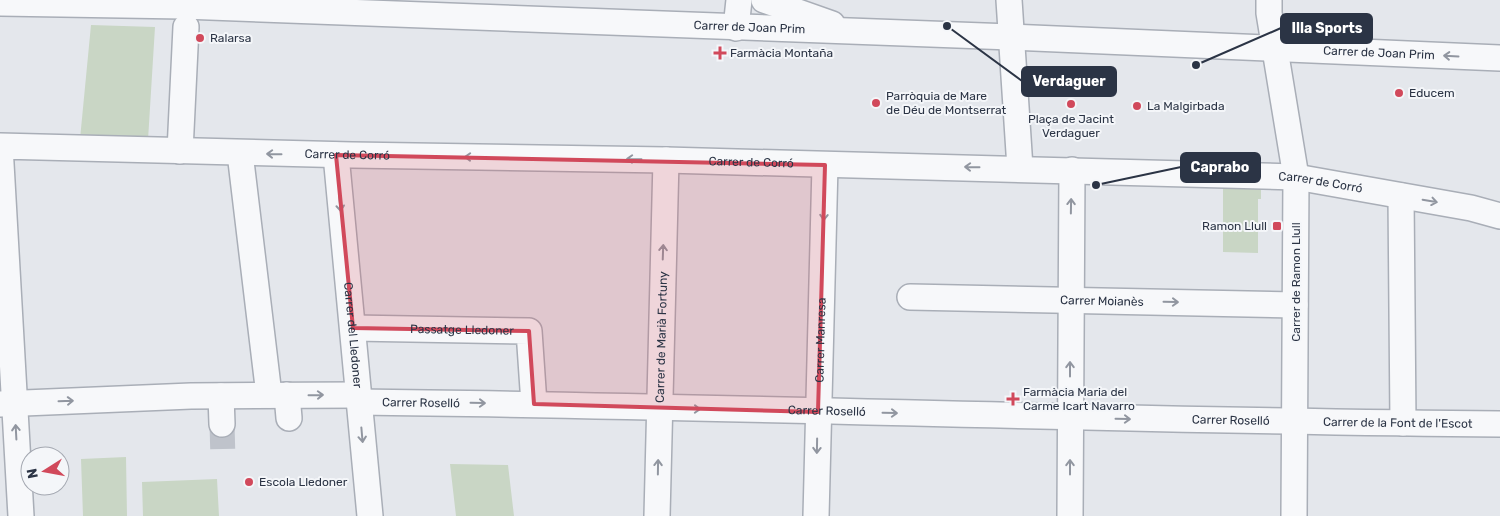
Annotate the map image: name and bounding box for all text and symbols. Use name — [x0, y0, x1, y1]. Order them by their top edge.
callout: Illa Sports — [1281, 14, 1372, 43]
street label: Carrer de Joan Prim — [694, 18, 806, 36]
text: Illa Sports — [1291, 20, 1363, 37]
place label: Ralarsa — [210, 31, 251, 45]
marker: Ralarsa — [194, 32, 206, 44]
street label: Carrer de Joan Prim — [1323, 43, 1435, 62]
place label: Farmàcia Montaña — [730, 46, 833, 60]
marker: Farmàcia Montaña — [714, 47, 726, 59]
one-way arrow — [1444, 52, 1460, 61]
callout: Verdaguer — [1022, 67, 1116, 96]
text: Verdaguer — [1032, 73, 1106, 90]
place label: Educem — [1409, 86, 1455, 100]
marker: Educem — [1393, 87, 1405, 99]
place label: Parròquia de Mare de Déu de Montserrat — [886, 89, 1006, 117]
marker: Parròquia de Mare de Déu de Montserrat — [870, 97, 882, 109]
marker: Plaça de Jacint Verdaguer — [1065, 98, 1077, 110]
place label: La Malgirbada — [1147, 99, 1225, 113]
marker: La Malgirbada — [1131, 100, 1143, 112]
place label: Plaça de Jacint Verdaguer — [1028, 112, 1114, 140]
street label: Carrer de Corró — [305, 147, 390, 163]
one-way arrow — [267, 149, 283, 158]
one-way arrow — [464, 152, 480, 162]
callout: Caprabo — [1181, 153, 1260, 182]
one-way arrow — [626, 154, 642, 164]
street label: Carrer de Corró — [708, 154, 794, 170]
text: Caprabo — [1191, 159, 1249, 176]
one-way arrow — [964, 163, 980, 172]
street label: Carrer de Corró — [1278, 170, 1364, 196]
one-way arrow — [336, 195, 345, 211]
one-way arrow — [1422, 197, 1438, 207]
one-way arrow — [1066, 199, 1076, 215]
one-way arrow — [819, 205, 829, 221]
place label: Ramon Llull — [1202, 219, 1267, 233]
marker: Ramon Llull — [1271, 220, 1283, 232]
street label: Carrer de Ramon Llull — [1289, 222, 1303, 342]
one-way arrow — [658, 245, 668, 261]
street label: Carrer de Marià Fortuny — [653, 271, 670, 403]
street label: Carrer del Lledoner — [341, 282, 365, 389]
street label: Carrer Moianès — [1060, 293, 1144, 309]
street label: Carrer Manresa — [812, 297, 829, 383]
one-way arrow — [1163, 297, 1179, 307]
street label: Passatge Lledoner — [410, 322, 514, 338]
one-way arrow — [1065, 361, 1075, 378]
place label: Farmàcia Maria del Carme Icart Navarro — [1023, 385, 1135, 413]
one-way arrow — [308, 390, 324, 400]
marker: Farmàcia Maria del Carme Icart Navarro — [1007, 393, 1019, 405]
street label: Carrer Roselló — [382, 395, 460, 410]
one-way arrow — [58, 397, 74, 406]
one-way arrow — [469, 399, 485, 408]
street label: Carrer Roselló — [788, 403, 866, 419]
one-way arrow — [684, 405, 700, 414]
one-way arrow — [882, 409, 898, 418]
street label: Carrer Roselló — [1192, 412, 1270, 428]
one-way arrow — [1114, 414, 1130, 423]
street label: Carrer de la Font de l'Escot — [1323, 415, 1473, 431]
one-way arrow — [12, 425, 21, 441]
one-way arrow — [358, 427, 367, 443]
one-way arrow — [812, 438, 822, 454]
north arrow — [20, 446, 70, 496]
one-way arrow — [653, 460, 663, 476]
one-way arrow — [1065, 460, 1075, 476]
text: N — [23, 467, 42, 480]
place label: Escola Lledoner — [259, 475, 348, 489]
marker: Escola Lledoner — [243, 476, 255, 488]

